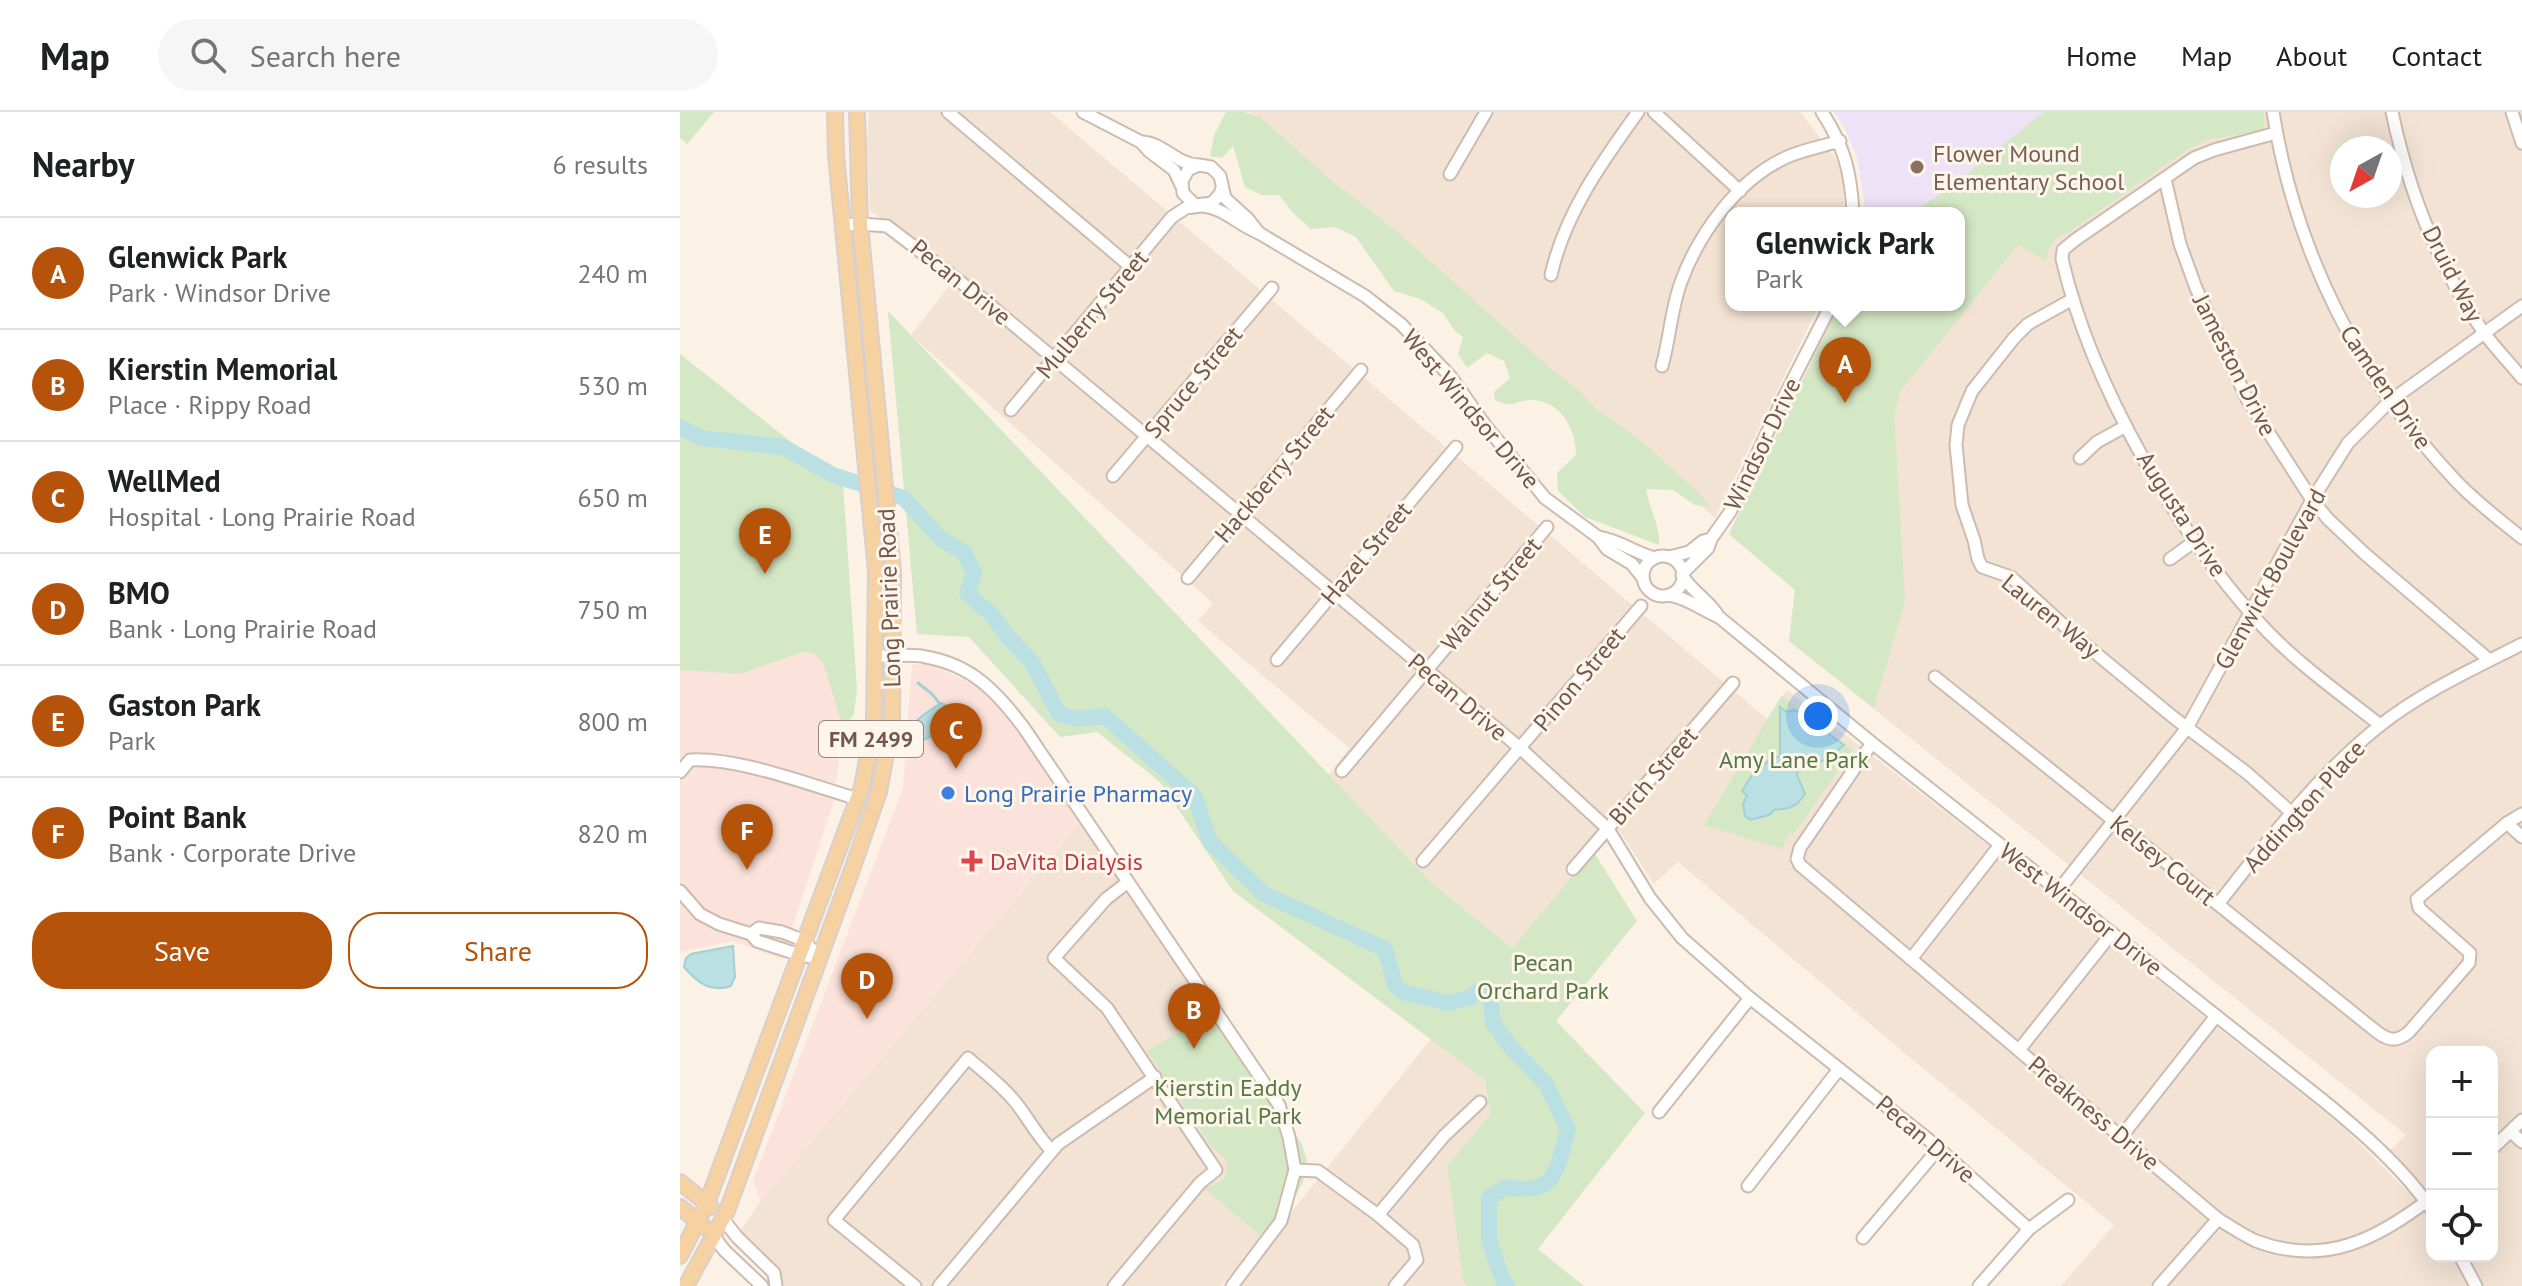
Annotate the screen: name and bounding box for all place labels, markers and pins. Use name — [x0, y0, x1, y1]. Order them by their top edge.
place label: Flower Mound Elementary School — [1933, 138, 2124, 197]
marker: Flower Mound Elementary School — [1908, 158, 1926, 176]
pin: A — [1819, 337, 1871, 403]
pin: E — [739, 508, 791, 574]
pin: C — [930, 703, 982, 769]
place label: Long Prairie Pharmacy — [964, 778, 1192, 809]
marker: Long Prairie Pharmacy — [939, 784, 957, 802]
pin: F — [721, 804, 773, 870]
place label: DaVita Dialysis — [990, 846, 1143, 877]
marker: DaVita Dialysis — [961, 850, 983, 872]
pin: D — [841, 953, 893, 1019]
pin: B — [1168, 983, 1220, 1049]

